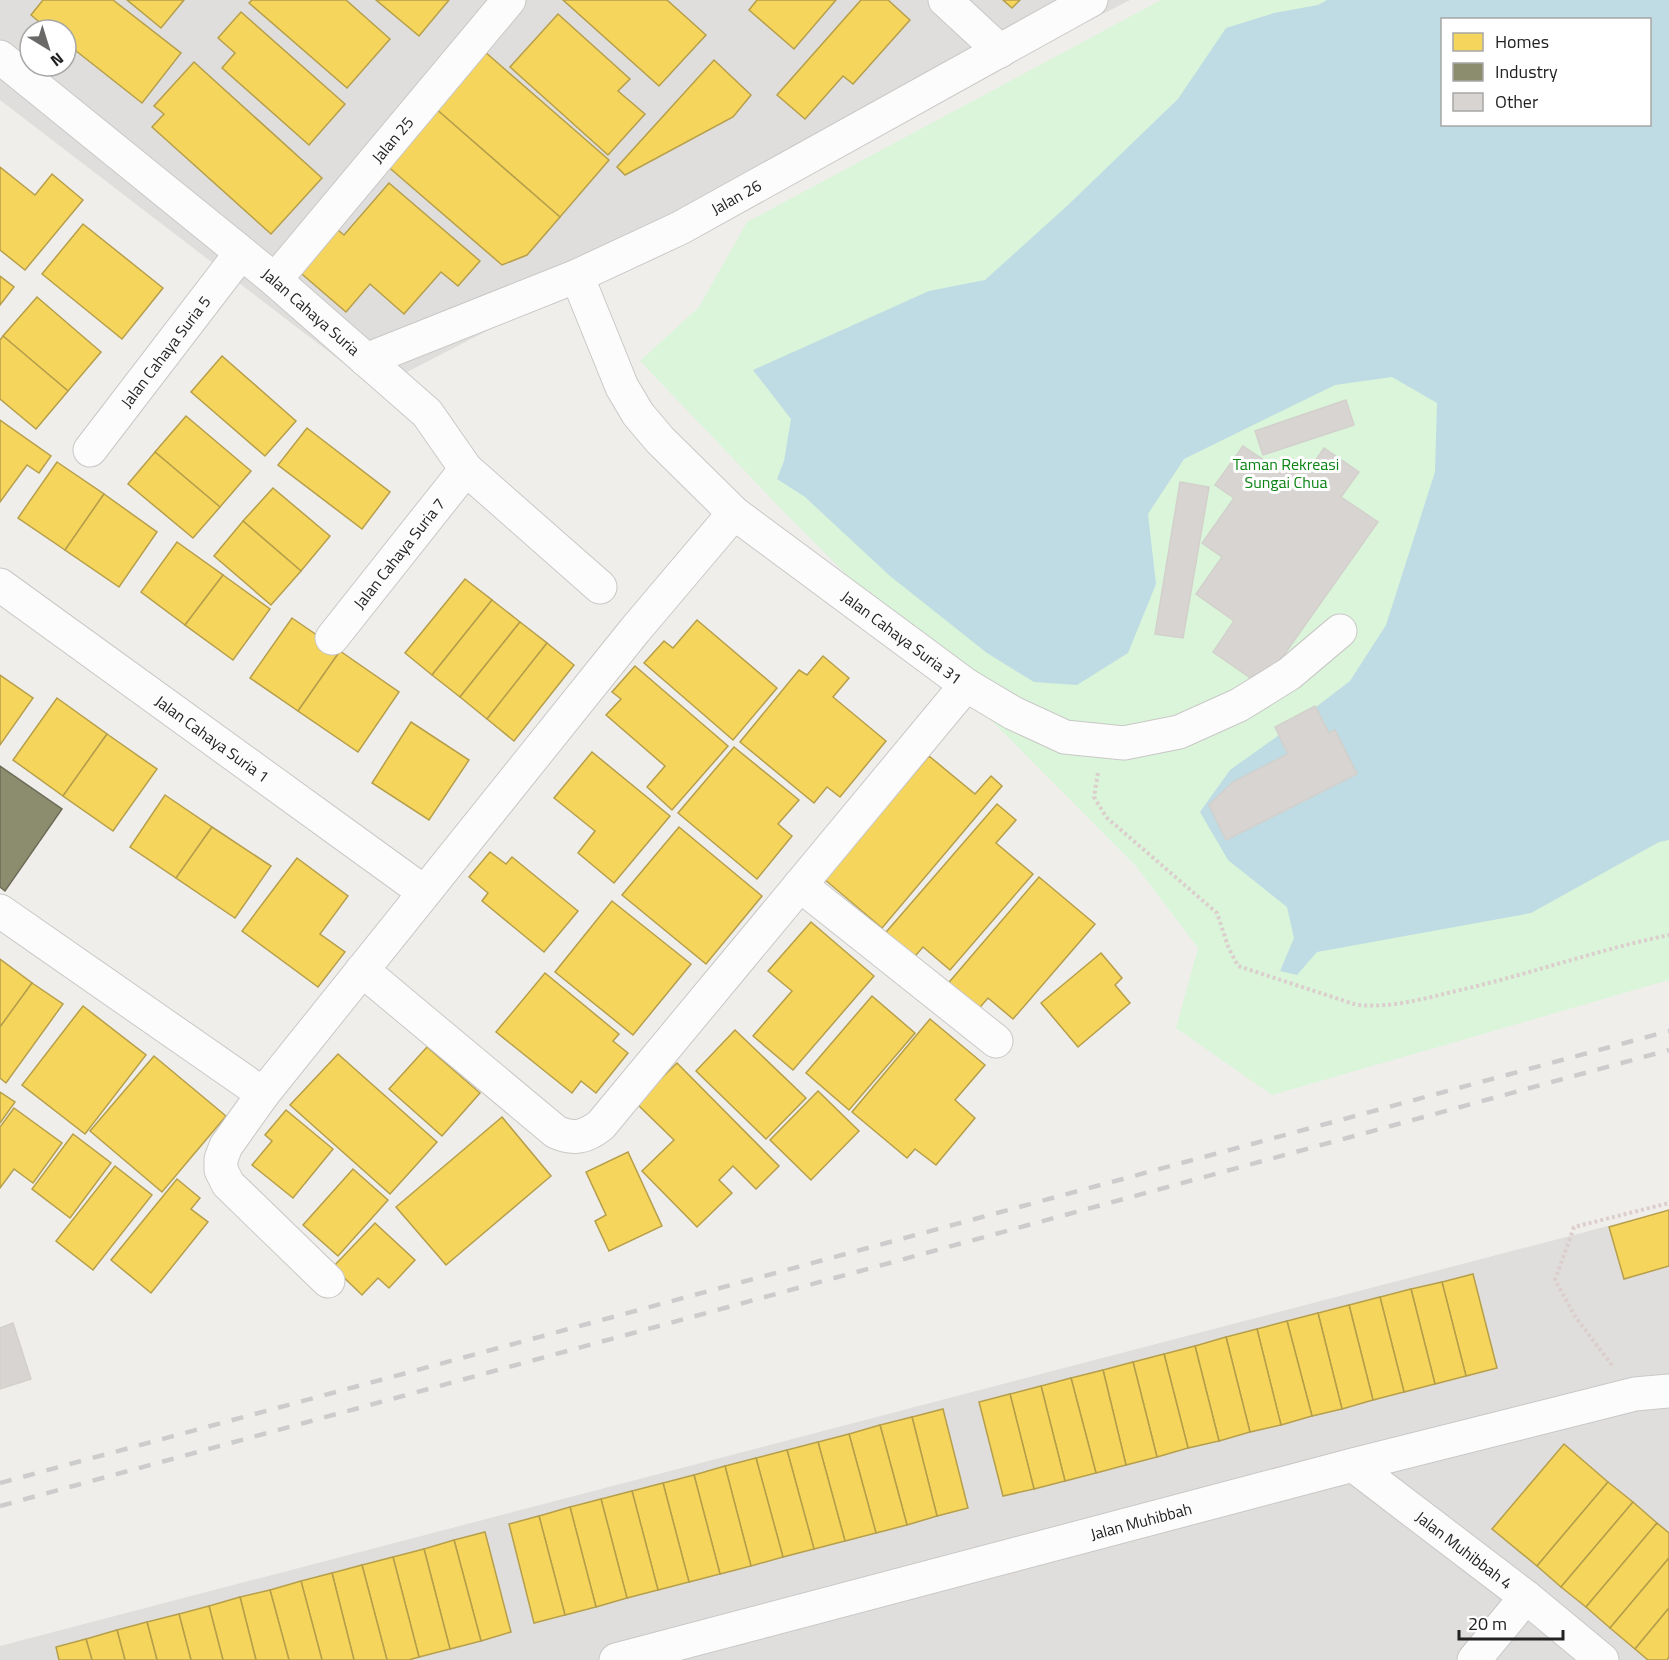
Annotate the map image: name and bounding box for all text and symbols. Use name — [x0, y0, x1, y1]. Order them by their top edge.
north arrow — [18, 18, 78, 78]
legend — [1441, 18, 1651, 126]
text: Homes — [1495, 28, 1549, 55]
text: N — [45, 47, 69, 73]
text: Industry — [1495, 58, 1558, 85]
text: Other — [1495, 88, 1538, 115]
street label: Jalan 25 — [366, 111, 419, 168]
street label: Jalan 26 — [707, 173, 766, 221]
street label: Jalan Cahaya Suria — [257, 262, 365, 361]
street label: Jalan Cahaya Suria 5 — [115, 290, 216, 413]
park label: Taman Rekreasi Sungai Chua — [1233, 452, 1339, 494]
street label: Jalan Cahaya Suria 7 — [348, 493, 451, 614]
street label: Jalan Cahaya Suria 31 — [836, 585, 967, 690]
street label: Jalan Cahaya Suria 1 — [150, 689, 274, 788]
street label: Jalan Muhibbah — [1088, 1496, 1194, 1546]
street label: Jalan Muhibbah 4 — [1411, 1505, 1518, 1595]
scale bar — [1459, 1603, 1562, 1641]
text: 20 m — [1468, 1610, 1507, 1637]

